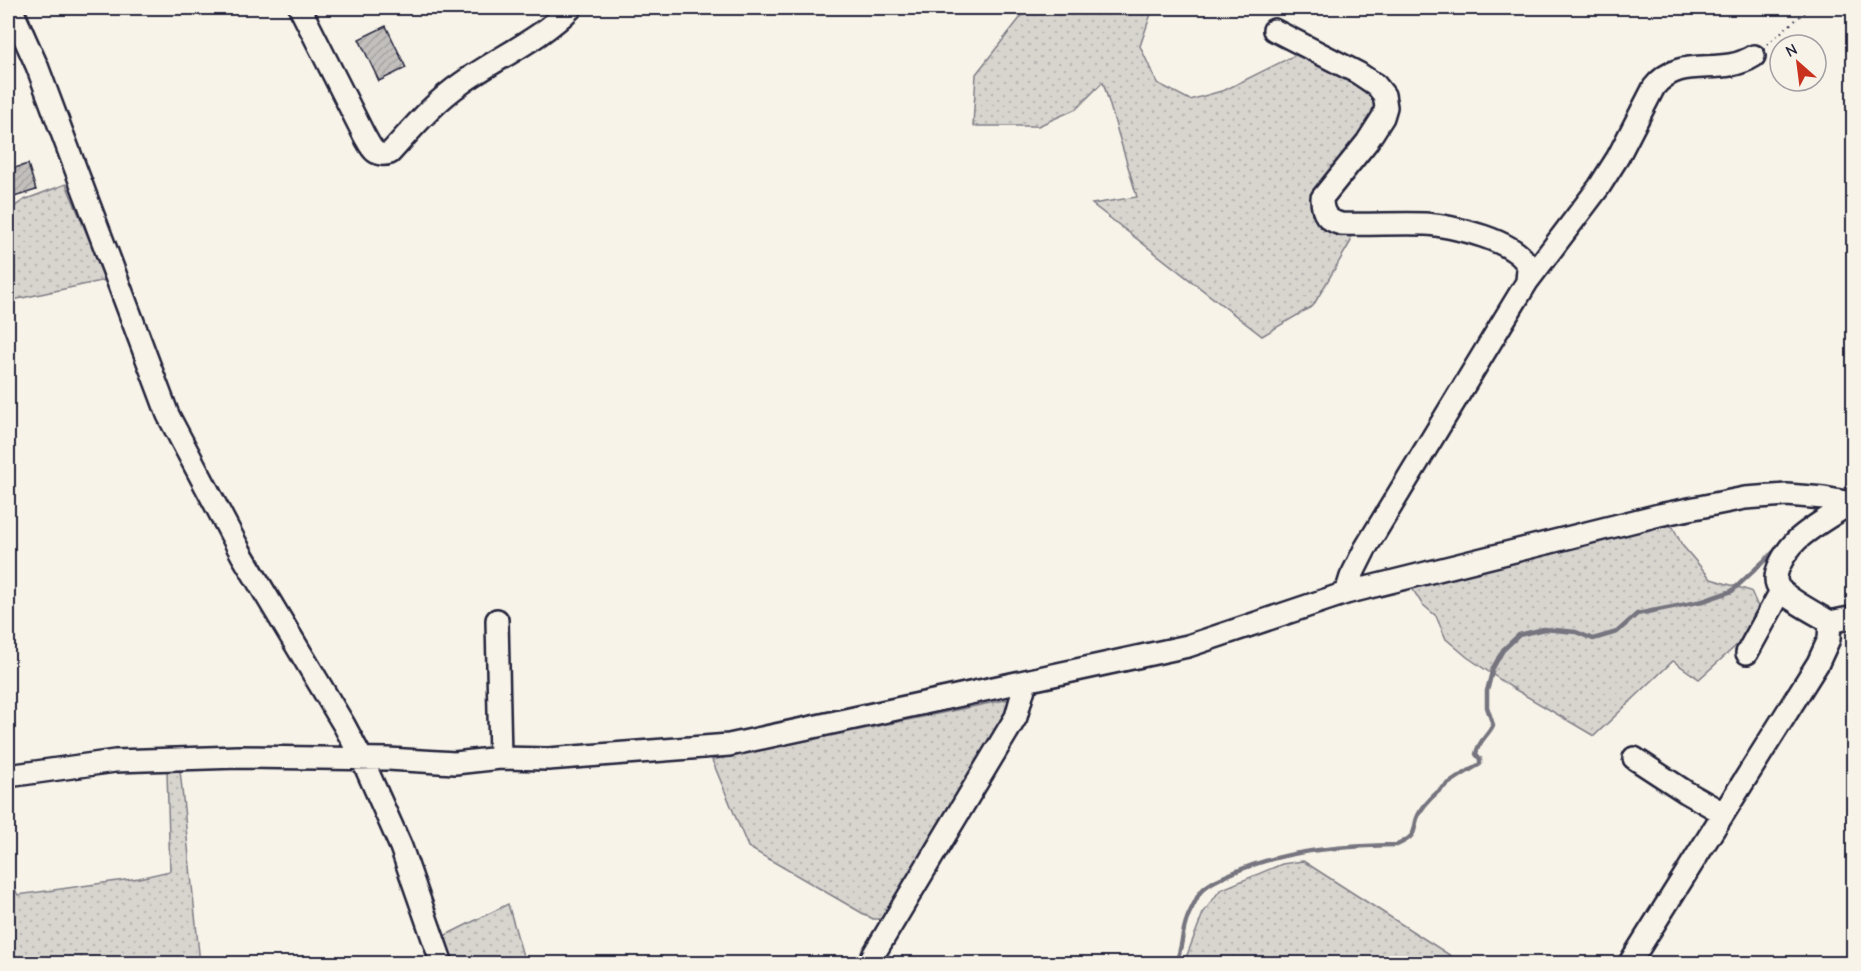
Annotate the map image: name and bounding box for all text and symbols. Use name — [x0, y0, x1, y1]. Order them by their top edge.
north arrow — [1768, 33, 1828, 93]
text: N — [1783, 40, 1800, 61]

